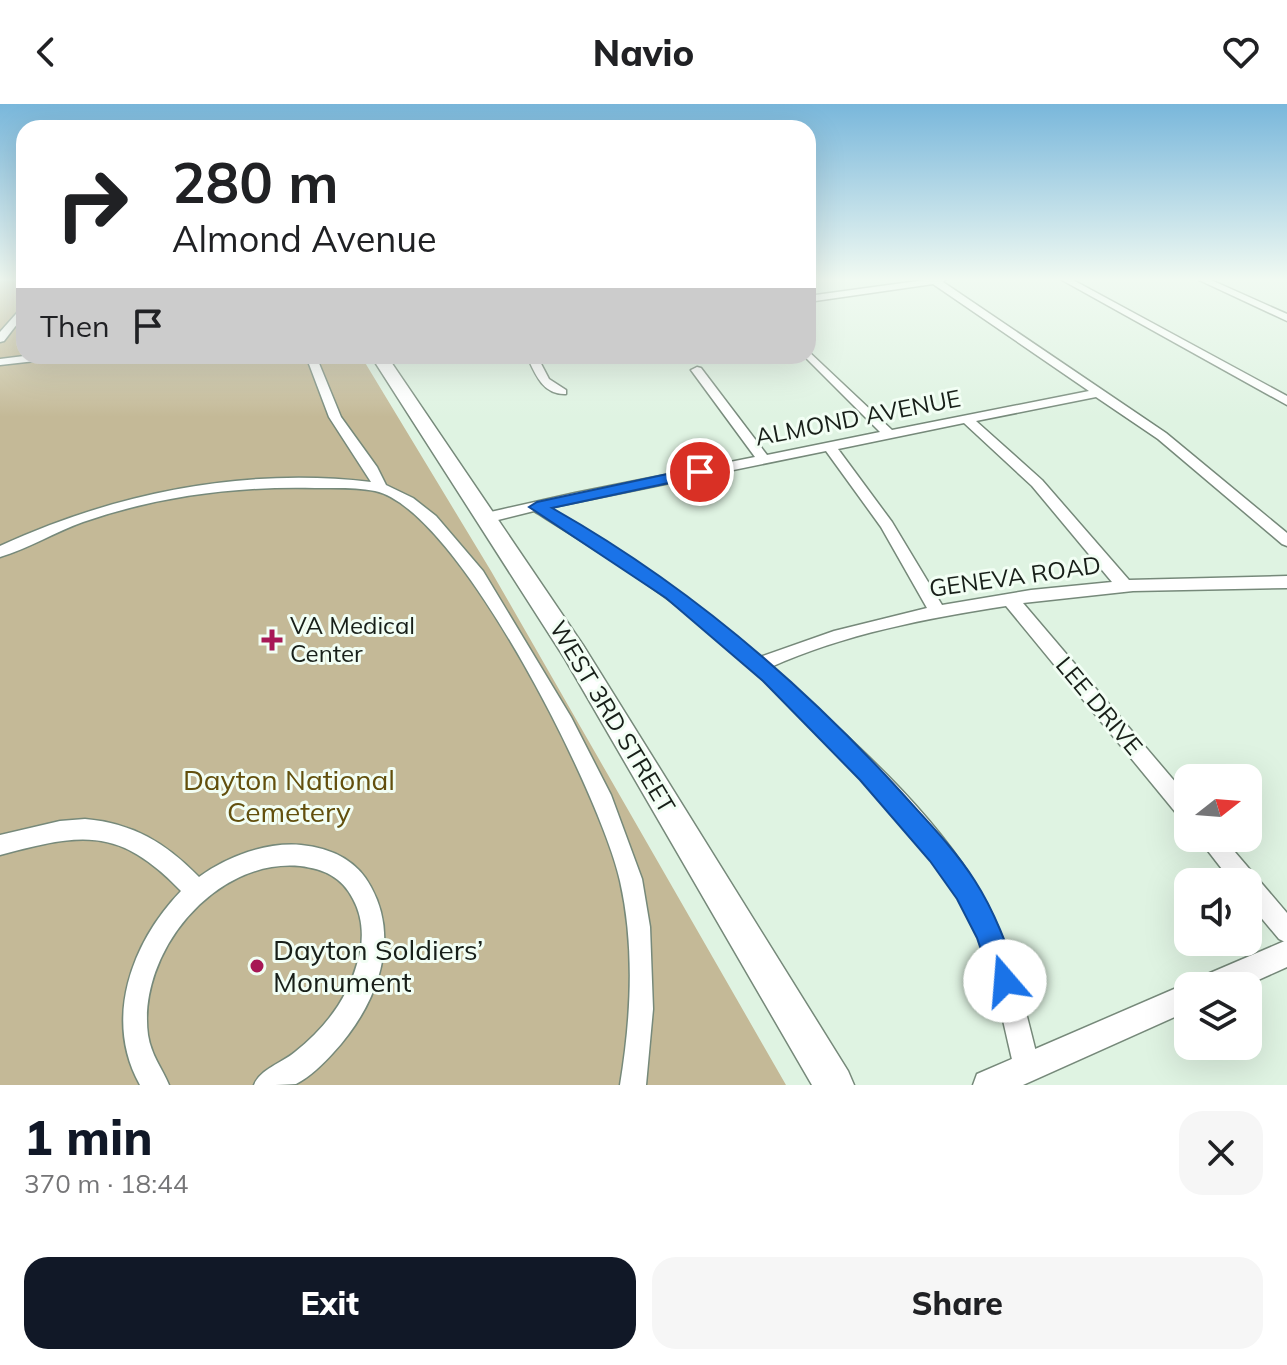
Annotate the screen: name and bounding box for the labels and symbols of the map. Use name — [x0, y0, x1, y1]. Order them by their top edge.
street label: ALMOND AVENUE — [753, 382, 963, 452]
pin — [666, 438, 734, 506]
street label: GENEVA ROAD — [927, 549, 1103, 603]
place label: VA Medical Center — [290, 610, 415, 668]
street label: WEST 3RD STREET — [544, 615, 682, 819]
marker: VA Medical Center — [261, 629, 283, 651]
street label: LEE DRIVE — [1050, 650, 1150, 761]
park label: Dayton National Cemetery — [183, 762, 395, 829]
north arrow — [1174, 764, 1262, 852]
place label: Dayton Soldiers’ Monument — [273, 932, 483, 999]
position arrow — [963, 939, 1047, 1023]
marker: Dayton Soldiers’ Monument — [248, 957, 266, 975]

